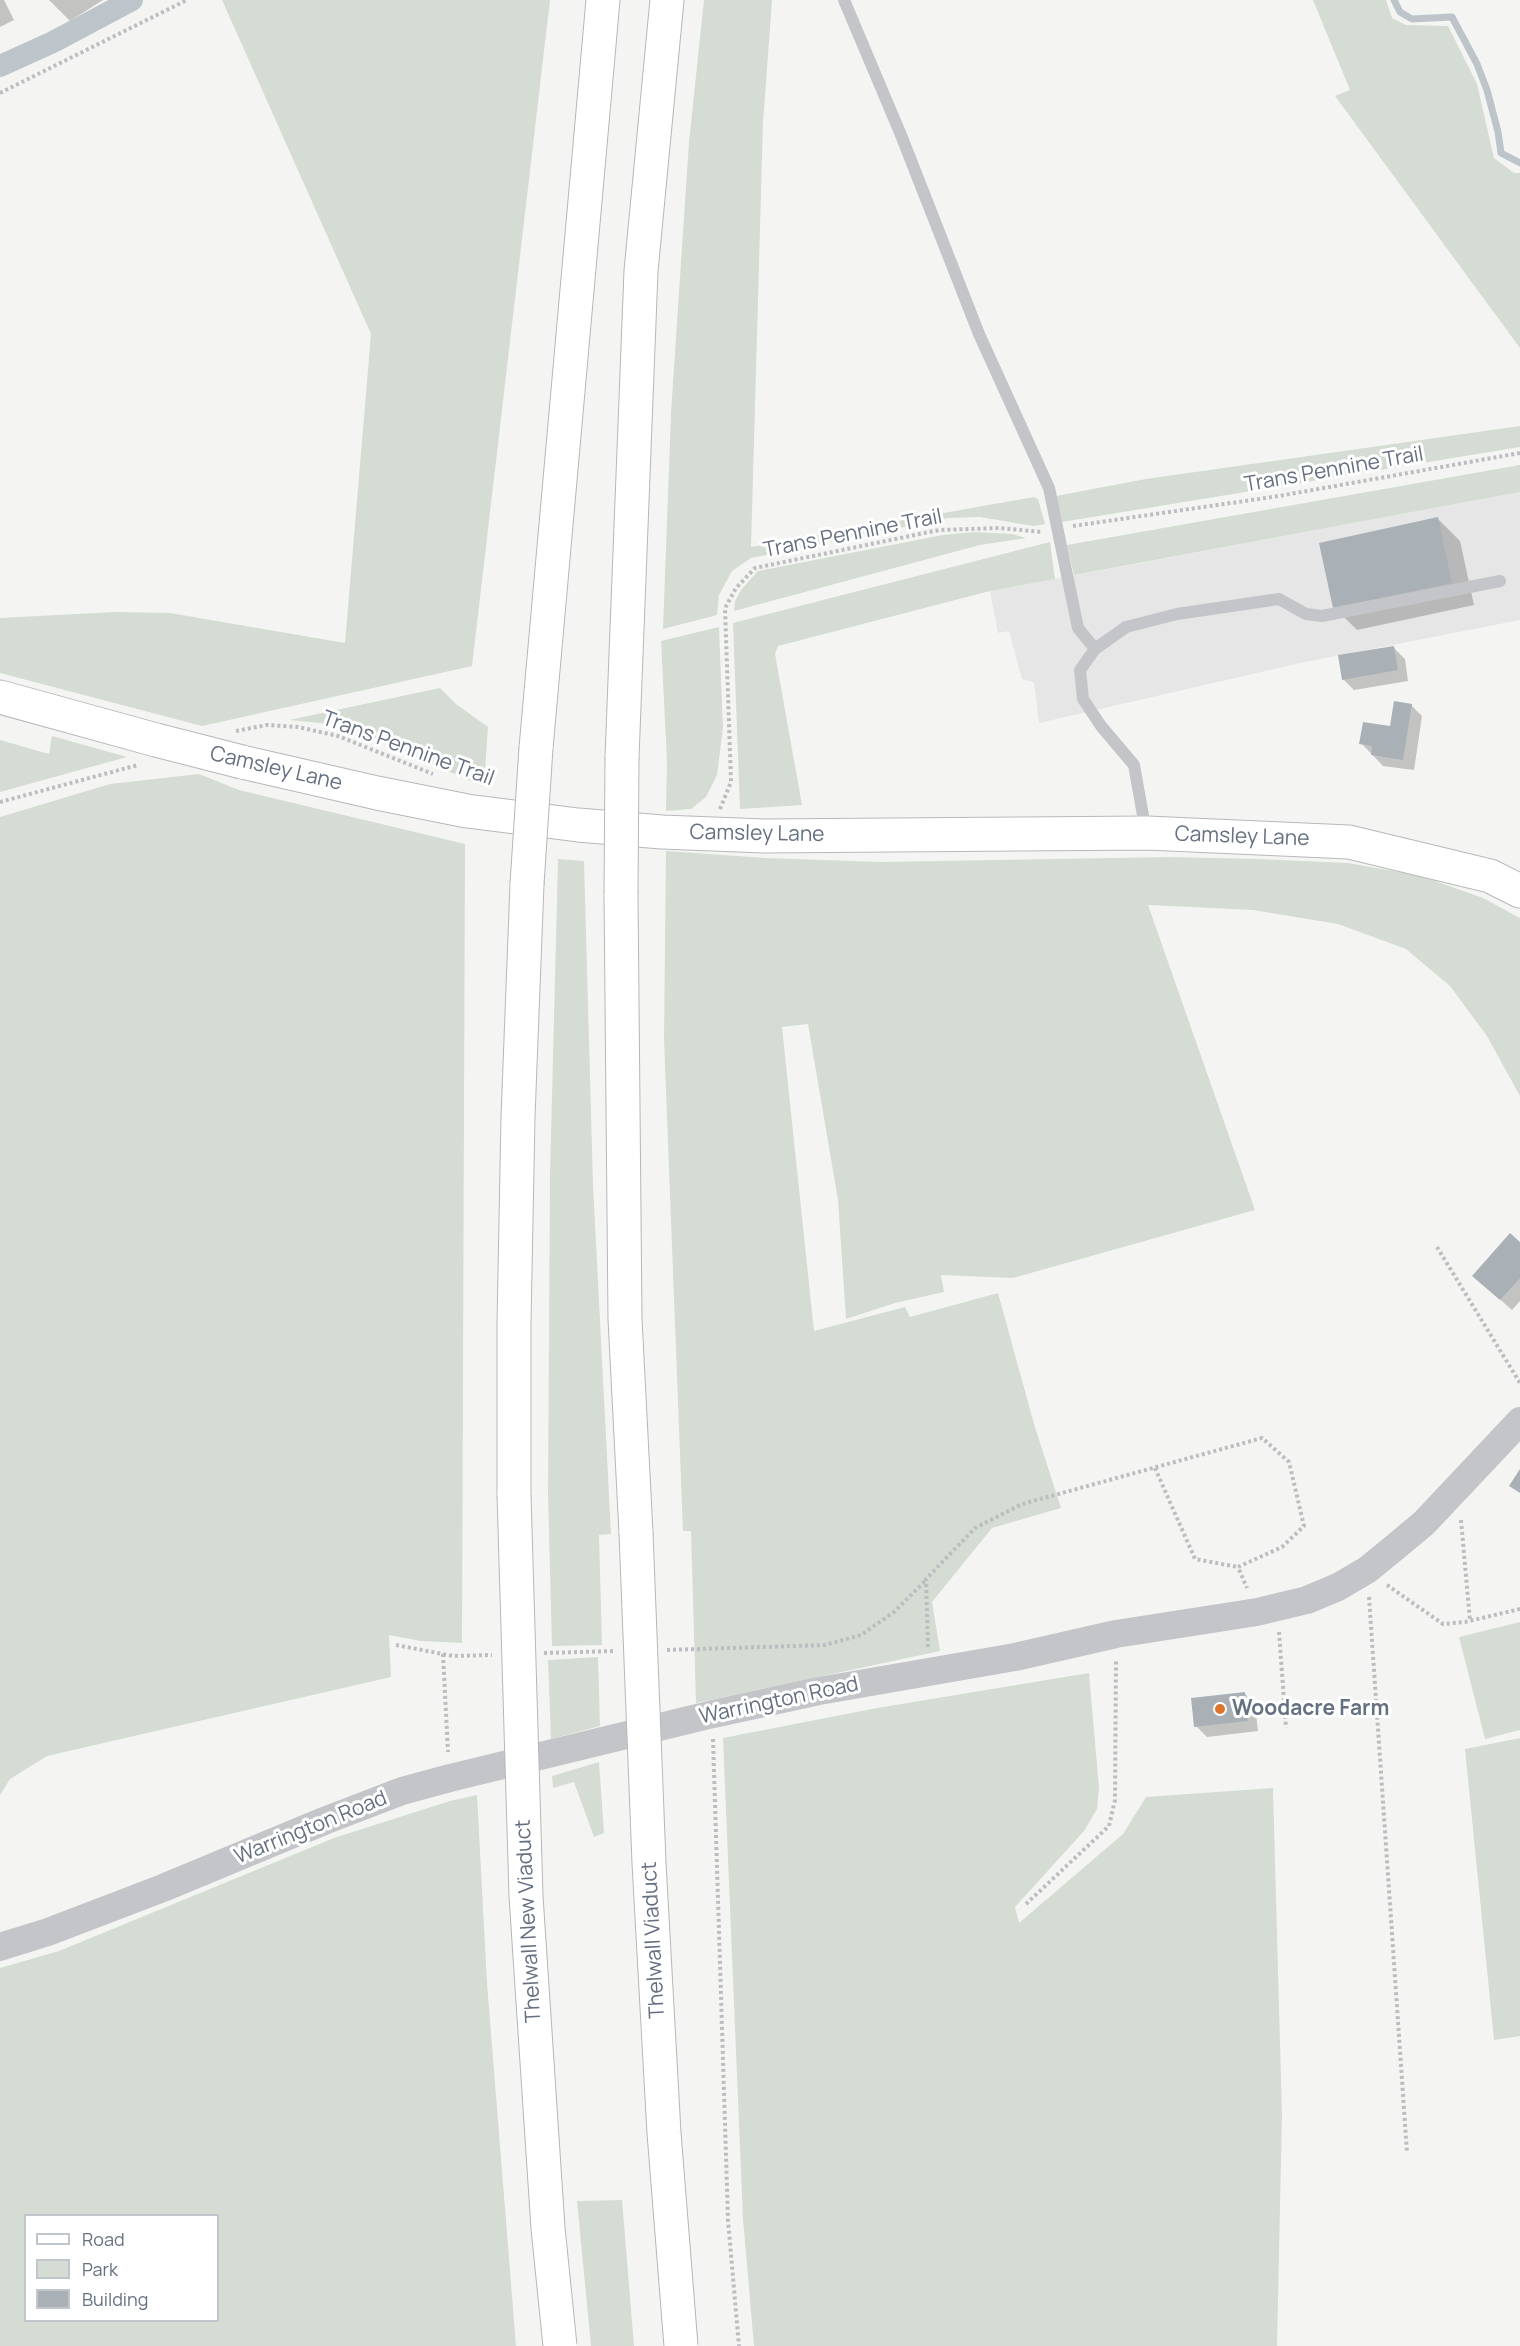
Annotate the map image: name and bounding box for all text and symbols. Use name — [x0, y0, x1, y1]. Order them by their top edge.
street label: Trans Pennine Trail — [1242, 442, 1426, 498]
street label: Trans Pennine Trail — [762, 504, 944, 564]
street label: Trans Pennine Trail — [318, 706, 498, 792]
street label: Camsley Lane — [207, 742, 345, 796]
street label: Camsley Lane — [689, 820, 825, 848]
street label: Camsley Lane — [1174, 822, 1310, 852]
street label: Warrington Road — [697, 1672, 861, 1730]
place label: Woodacre Farm — [1232, 1696, 1389, 1722]
marker: Woodacre Farm — [1213, 1702, 1227, 1716]
street label: Warrington Road — [231, 1786, 391, 1870]
street label: Thelwall New Viaduct — [511, 1819, 547, 2023]
street label: Thelwall Viaduct — [637, 1861, 671, 2019]
legend — [24, 2214, 219, 2322]
text: Road — [82, 2227, 125, 2251]
text: Park — [82, 2257, 118, 2281]
text: Building — [82, 2287, 148, 2311]

